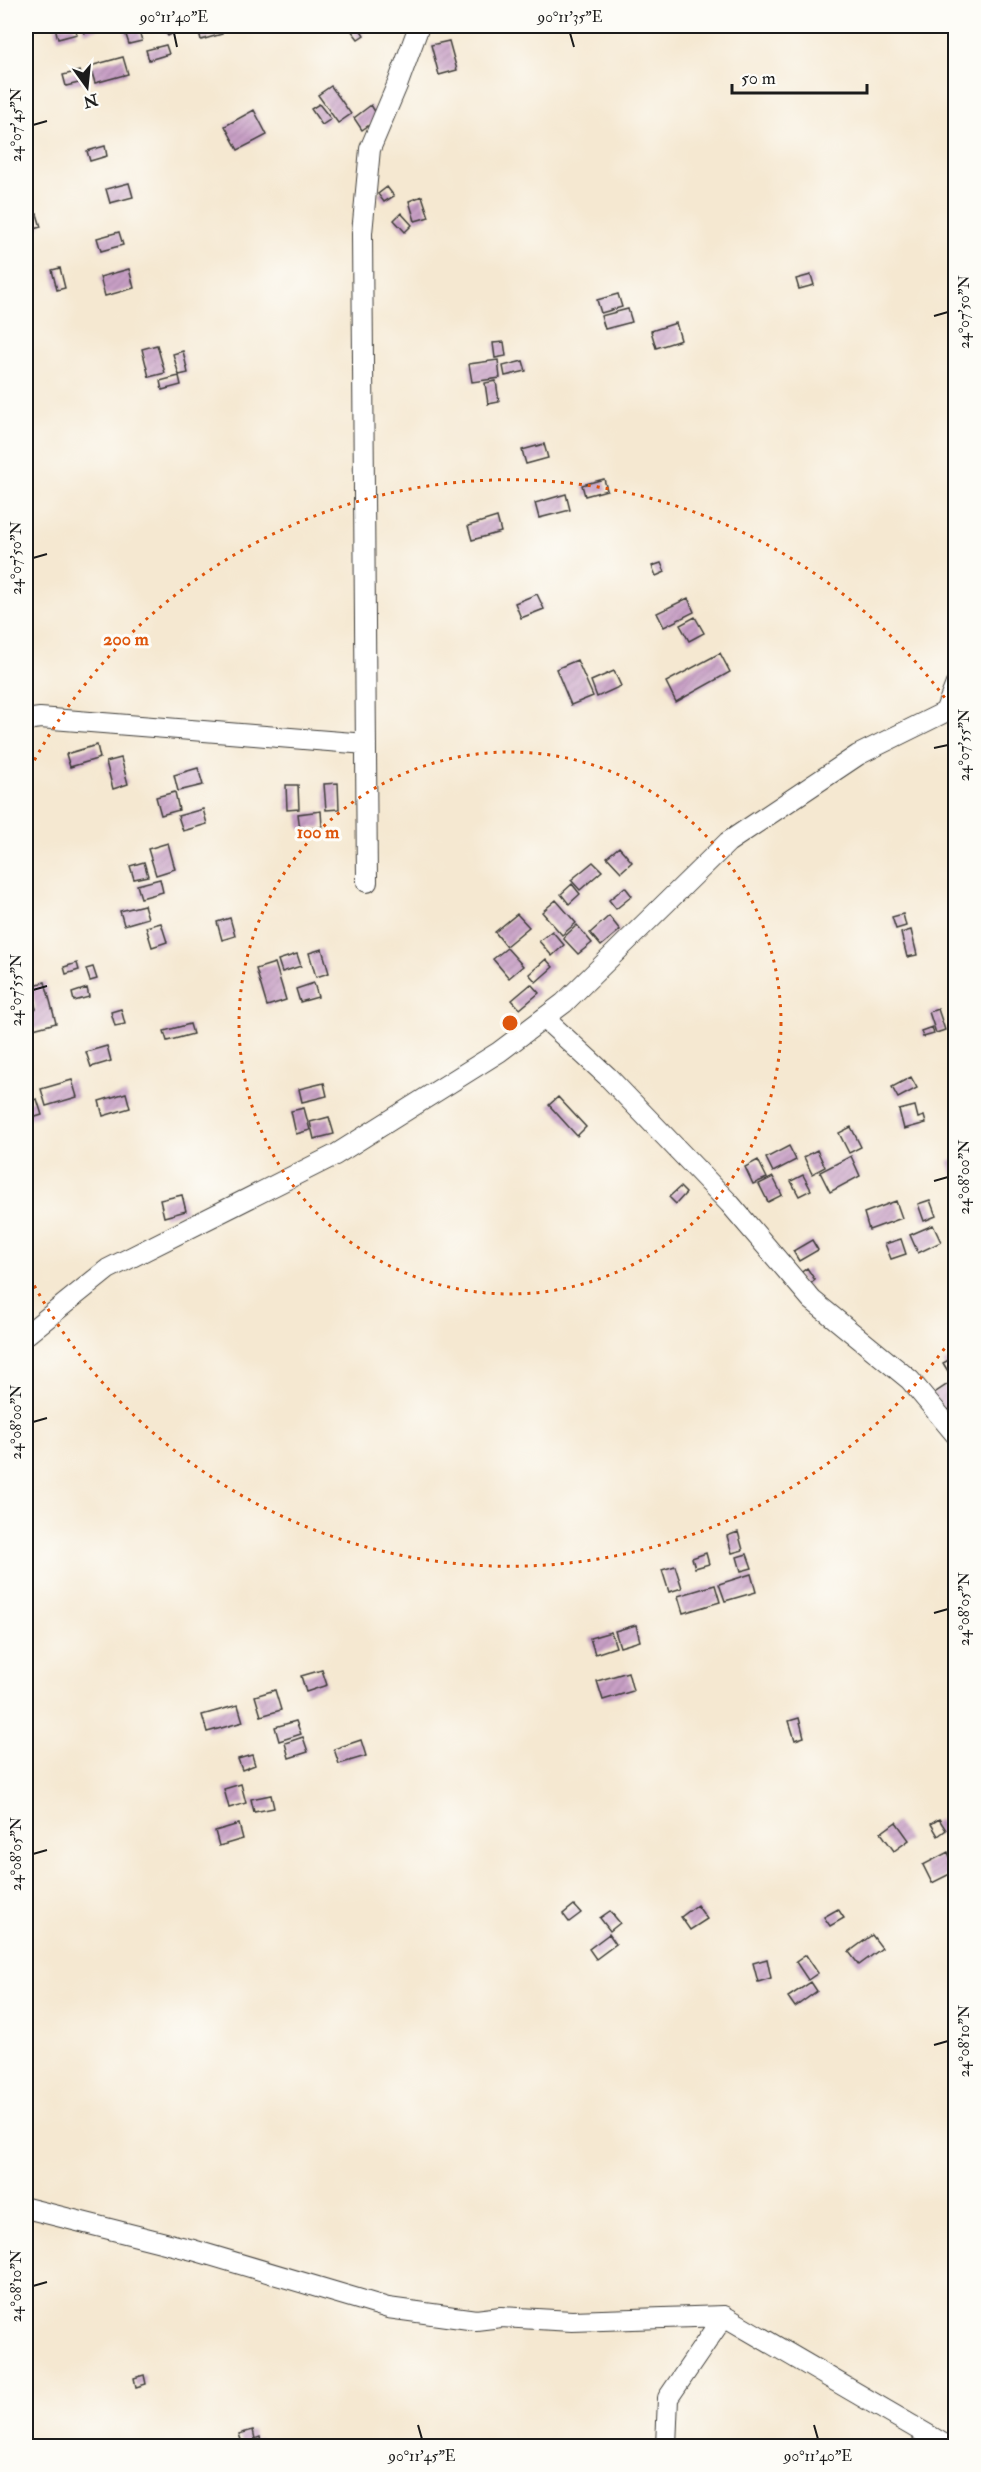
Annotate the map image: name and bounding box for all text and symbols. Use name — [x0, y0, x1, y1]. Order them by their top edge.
text: 90°11'40"E — [139, 8, 208, 27]
text: 90°11'35"E — [537, 8, 603, 27]
north arrow — [57, 57, 117, 117]
scale bar — [732, 57, 867, 95]
text: 50 m — [741, 67, 776, 90]
text: 24°07'45"N — [7, 87, 26, 162]
text: N — [80, 89, 101, 112]
text: 24°07'50"N — [955, 275, 974, 349]
text: 24°07'50"N — [7, 521, 26, 595]
text: 200 m — [103, 628, 150, 651]
text: 24°07'55"N — [955, 708, 974, 781]
text: 100 m — [297, 821, 340, 844]
text: 24°07'55"N — [7, 953, 26, 1026]
centre of rings — [500, 1013, 520, 1033]
text: 24°08'00"N — [955, 1139, 974, 1214]
text: 24°08'00"N — [7, 1384, 26, 1459]
text: 24°08'05"N — [955, 1572, 974, 1646]
text: 24°08'05"N — [7, 1817, 26, 1891]
text: 24°08'10"N — [955, 2004, 974, 2077]
text: 24°08'10"N — [7, 2249, 26, 2322]
text: 90°11'45"E — [387, 2447, 456, 2466]
text: 90°11'40"E — [783, 2447, 852, 2466]

